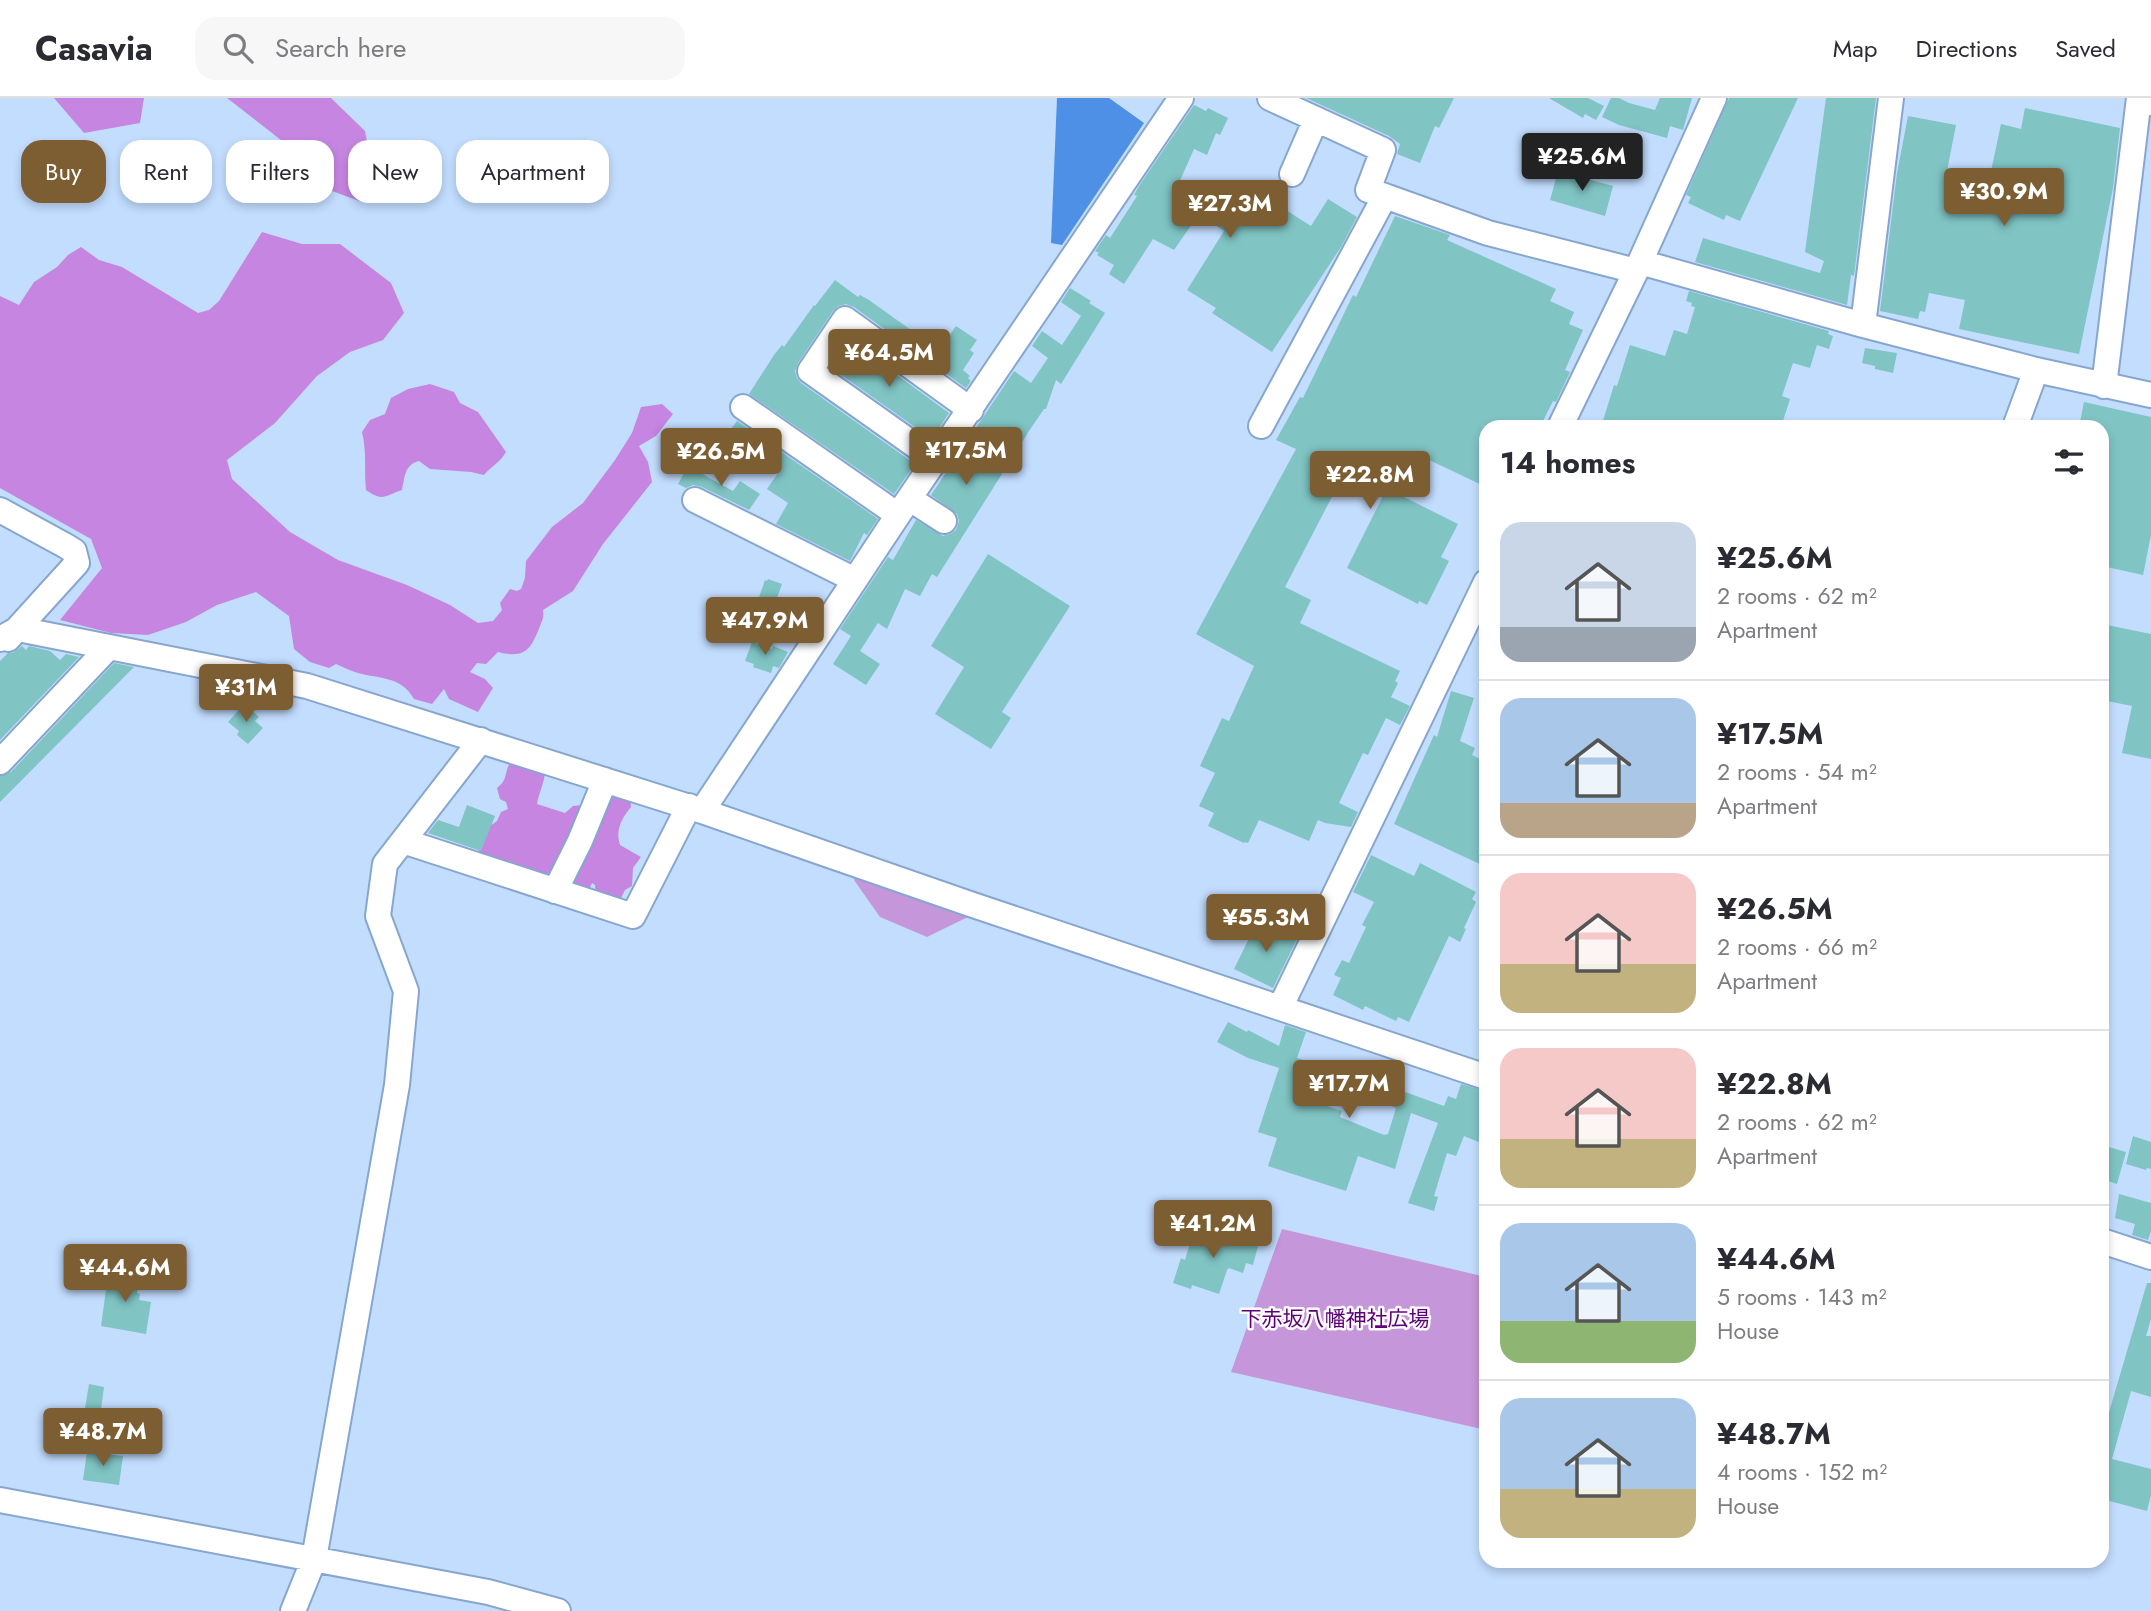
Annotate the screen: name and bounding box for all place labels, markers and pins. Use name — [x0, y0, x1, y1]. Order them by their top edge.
pin: ¥25.6M — [1525, 134, 1639, 193]
pin: ¥30.9M — [1947, 169, 2061, 228]
pin: ¥27.3M — [1173, 180, 1287, 240]
pin: ¥64.5M — [832, 330, 946, 389]
pin: ¥26.5M — [664, 428, 778, 488]
pin: ¥17.5M — [909, 428, 1023, 487]
pin: ¥22.8M — [1313, 452, 1427, 511]
pin: ¥47.9M — [708, 598, 822, 657]
pin: ¥31M — [205, 664, 287, 724]
pin: ¥55.3M — [1209, 894, 1323, 954]
pin: ¥17.7M — [1292, 1060, 1406, 1120]
pin: ¥41.2M — [1156, 1200, 1270, 1260]
pin: ¥44.6M — [68, 1244, 182, 1304]
pin: ¥48.7M — [46, 1408, 160, 1468]

